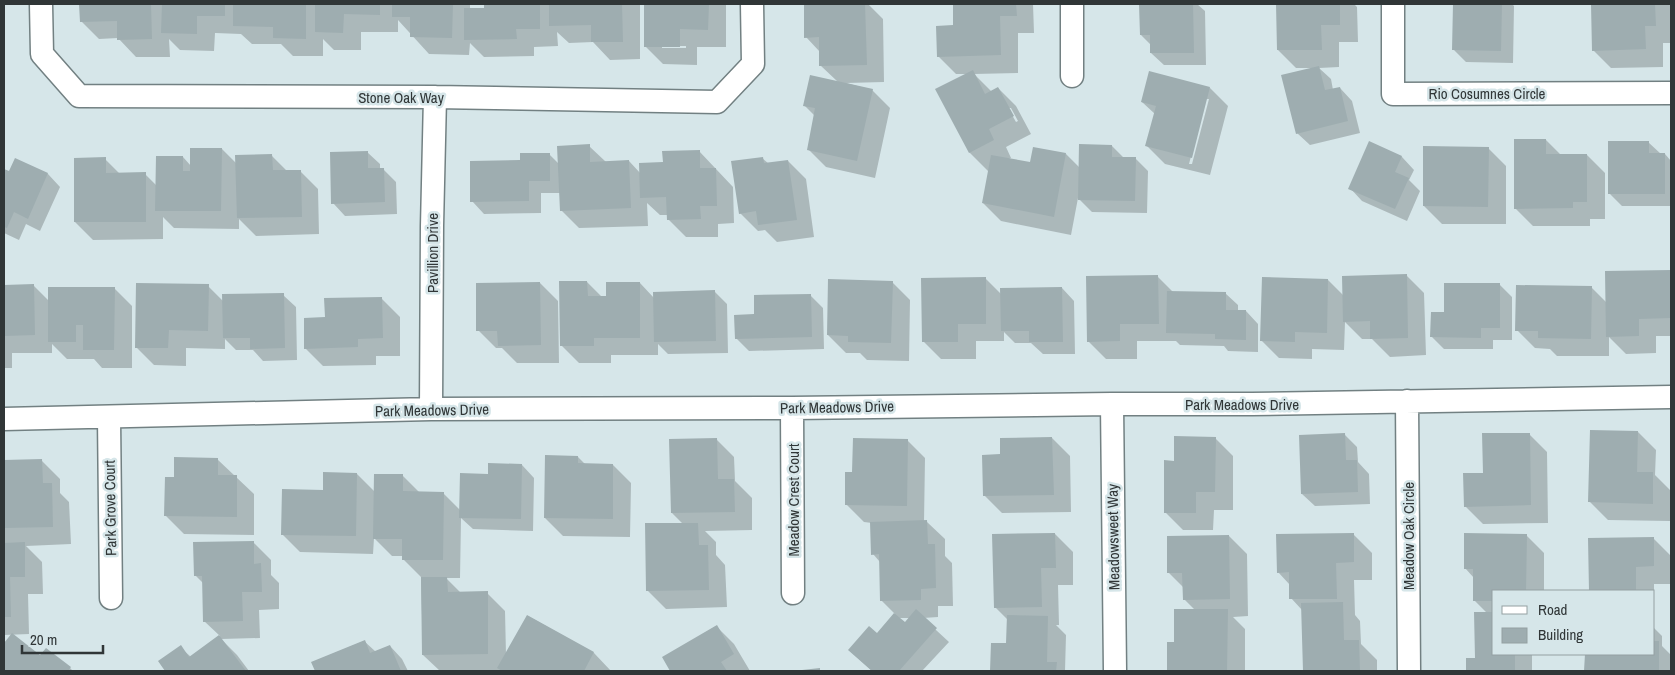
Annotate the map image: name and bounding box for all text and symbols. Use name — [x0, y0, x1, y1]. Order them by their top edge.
street label: Rio Cosumnes Circle — [1429, 83, 1546, 104]
street label: Stone Oak Way — [358, 87, 445, 108]
street label: Pavillion Drive — [422, 213, 443, 293]
street label: Park Meadows Drive — [1185, 394, 1299, 415]
street label: Park Meadows Drive — [780, 396, 894, 418]
street label: Park Meadows Drive — [375, 399, 489, 421]
street label: Meadow Crest Court — [783, 443, 804, 556]
street label: Park Grove Court — [99, 459, 121, 556]
street label: Meadow Oak Circle — [1398, 482, 1419, 590]
street label: Meadowsweet Way — [1102, 483, 1124, 590]
legend — [1492, 590, 1655, 655]
text: Road — [1538, 599, 1567, 620]
scale bar — [22, 622, 104, 654]
text: Building — [1538, 624, 1583, 645]
text: 20 m — [30, 629, 57, 650]

